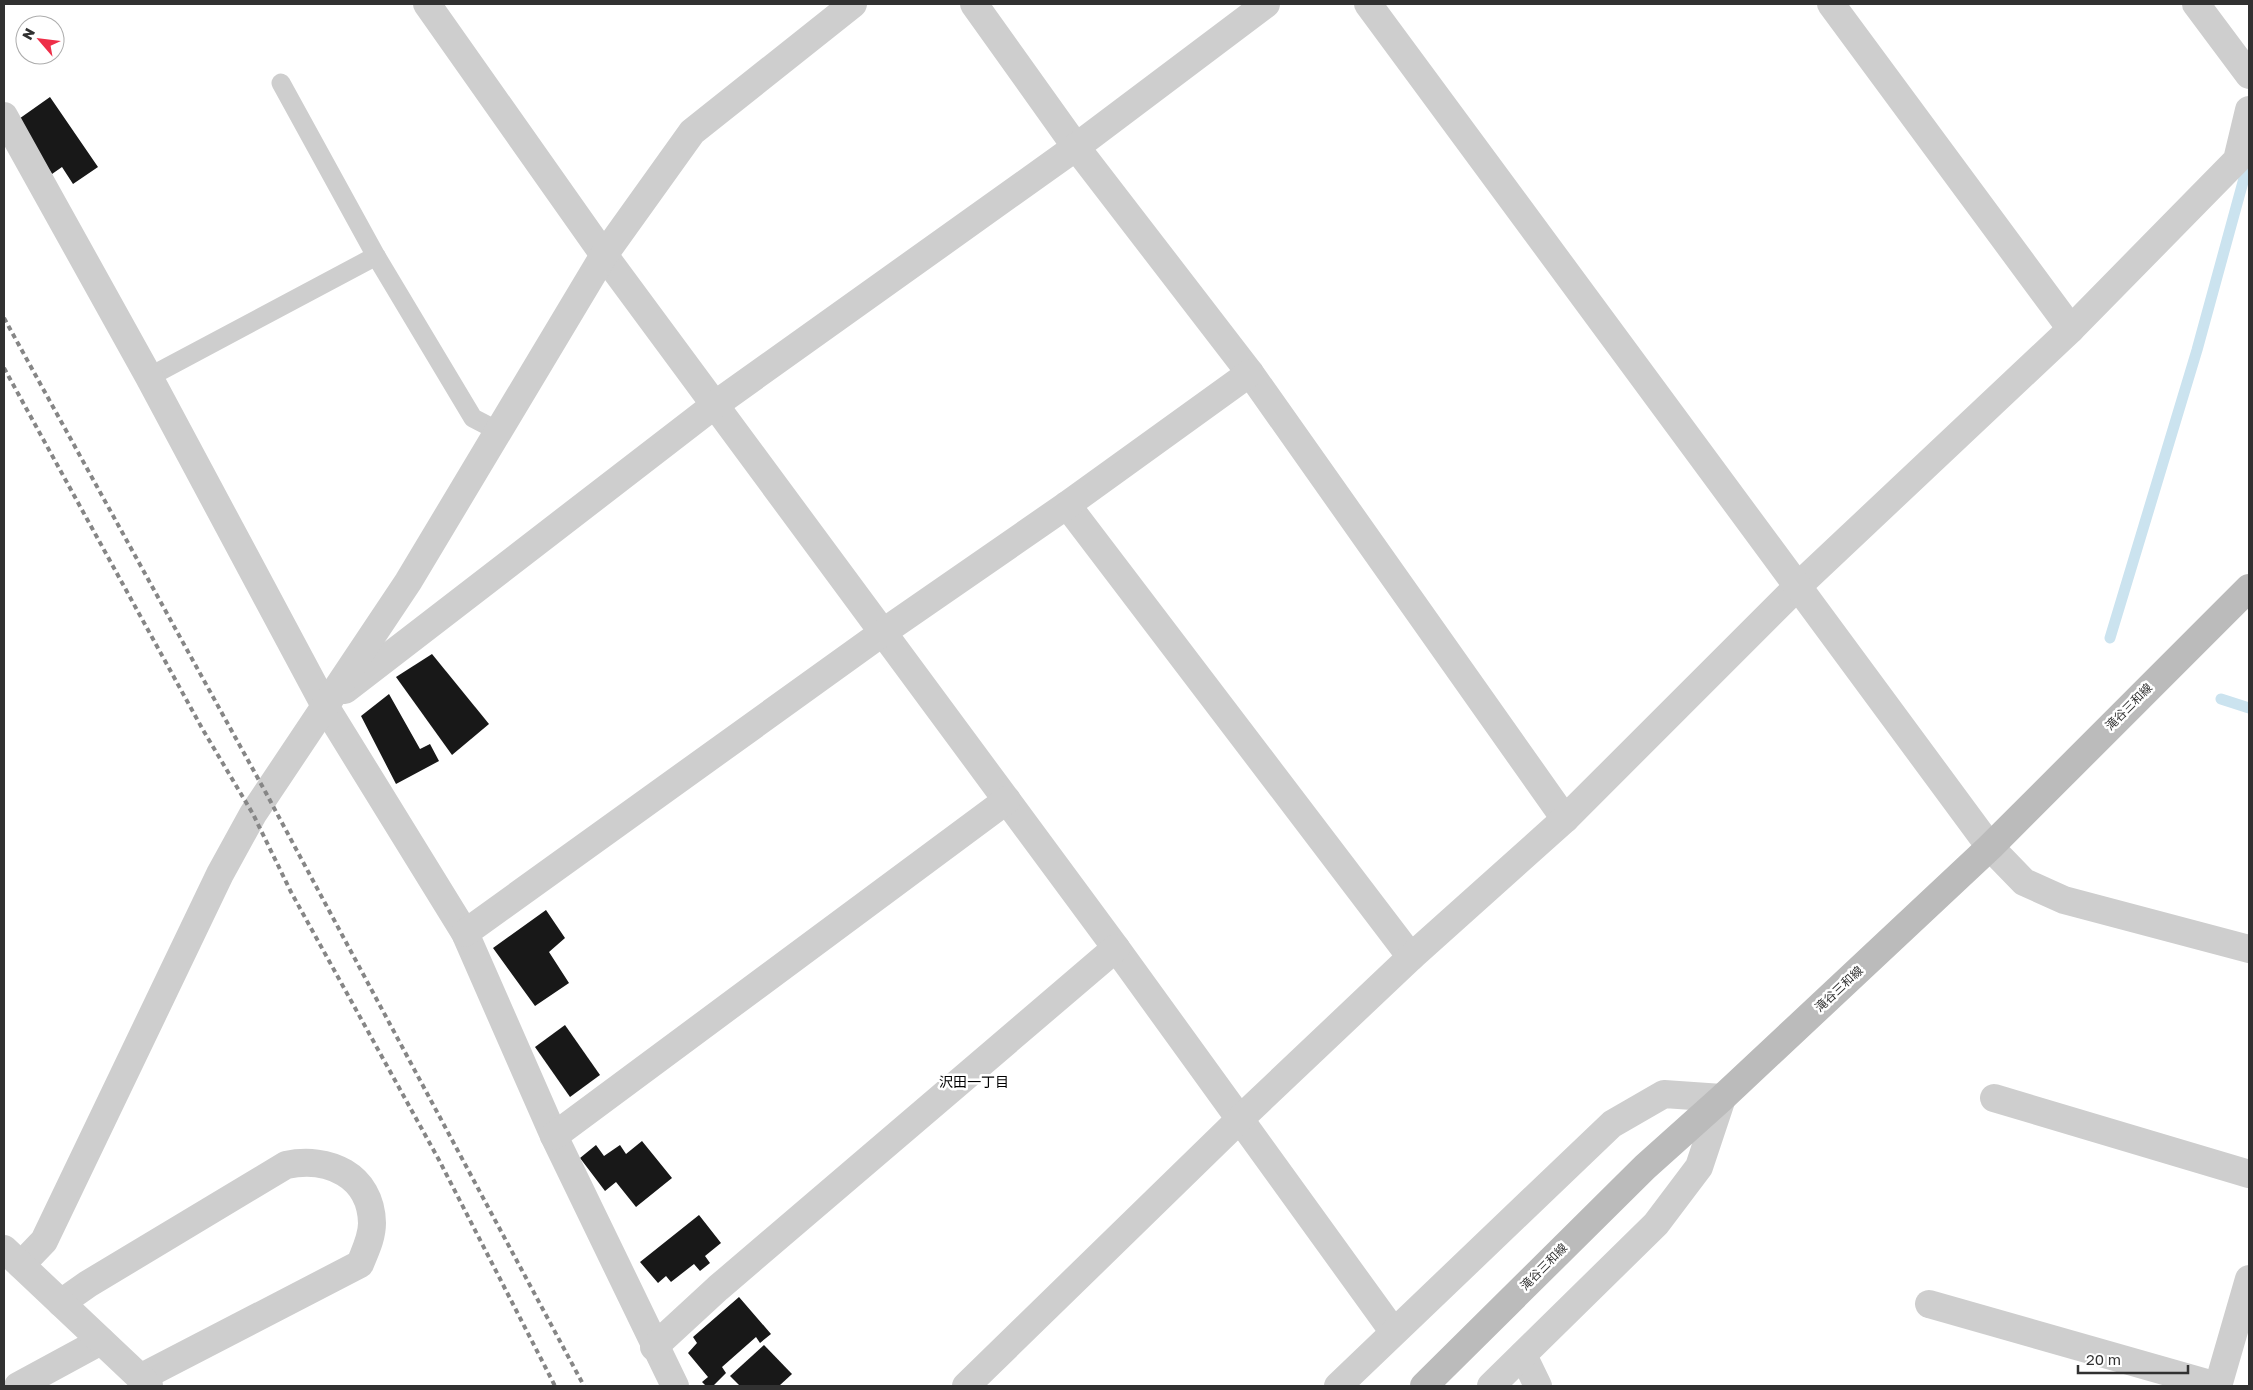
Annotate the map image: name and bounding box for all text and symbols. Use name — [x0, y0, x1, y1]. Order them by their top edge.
north arrow — [15, 15, 65, 65]
text: N — [18, 25, 38, 42]
street label: 滝谷三和線 — [2102, 680, 2155, 733]
street label: 滝谷三和線 — [1812, 963, 1866, 1015]
district label: 沢田一丁目 — [939, 1073, 1009, 1090]
street label: 滝谷三和線 — [1517, 1240, 1570, 1293]
scale bar — [2078, 1342, 2188, 1374]
text: 20 m — [2086, 1350, 2121, 1368]

